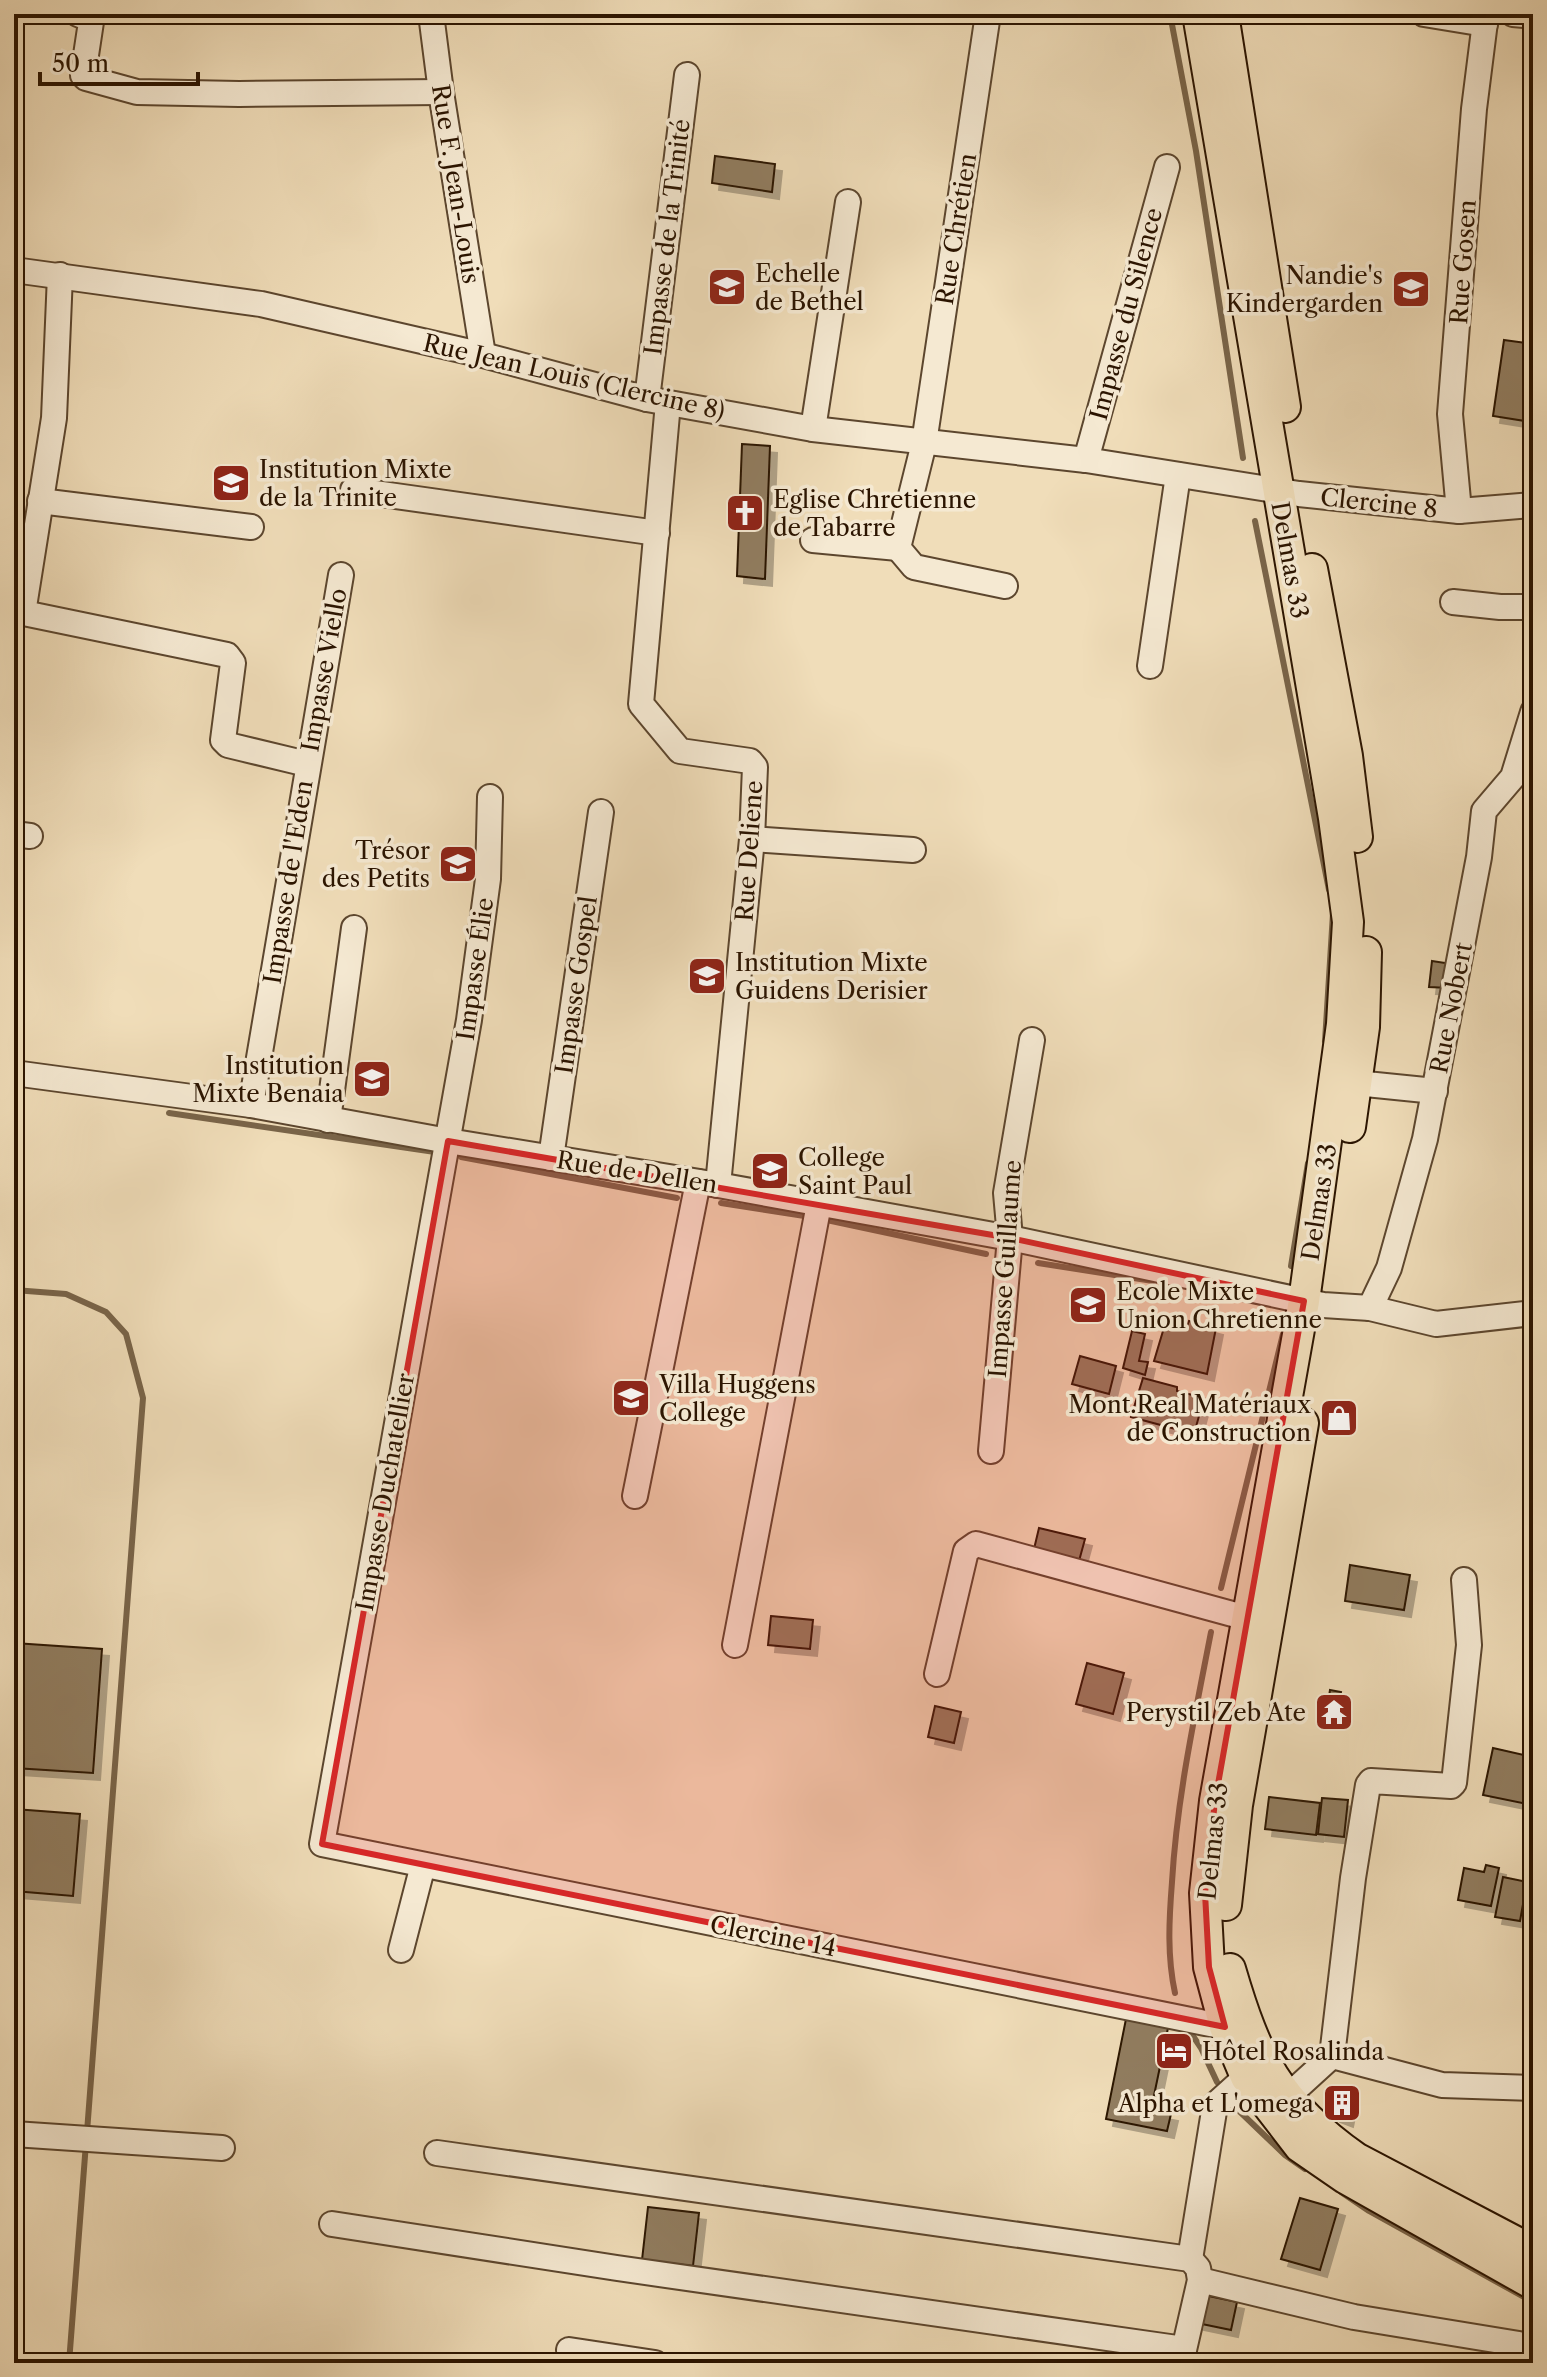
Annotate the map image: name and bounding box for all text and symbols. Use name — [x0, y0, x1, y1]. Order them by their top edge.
scale bar — [40, 36, 198, 86]
text: 50 m — [52, 49, 109, 78]
street label: Rue F. Jean-Louis — [426, 82, 486, 286]
street label: Impasse de la Trinité — [638, 117, 696, 357]
street label: Rue Chrétien — [930, 151, 982, 307]
street label: Rue Gosen — [1444, 199, 1482, 325]
street label: Impasse du Silence — [1084, 205, 1168, 423]
place label: Echelle de Bethel — [755, 259, 864, 316]
place label: Nandie's Kindergarden — [1226, 261, 1383, 318]
school or university icon: Echelle de Bethel — [706, 266, 748, 308]
school or university icon: Nandie's Kindergarden — [1390, 268, 1432, 310]
street label: Rue Jean Louis (Clercine 8) — [420, 328, 728, 426]
place label: Institution Mixte de la Trinite — [259, 455, 452, 512]
school or university icon: Institution Mixte de la Trinite — [210, 462, 252, 504]
street label: Clercine 8 — [1319, 482, 1439, 524]
place label: Eglise Chretienne de Tabarre — [773, 485, 976, 542]
church icon: Eglise Chretienne de Tabarre — [724, 492, 766, 534]
street label: Delmas 33 — [1265, 499, 1315, 621]
street label: Impasse Viello — [295, 586, 353, 754]
street label: Impasse de l'Eden — [258, 778, 318, 986]
street label: Rue Deliene — [730, 779, 768, 923]
place label: Trésor des Petits — [322, 836, 430, 893]
school or university icon: Trésor des Petits — [437, 843, 479, 885]
street label: Impasse Gospel — [549, 894, 603, 1076]
street label: Impasse Élie — [451, 896, 499, 1042]
street label: Rue Nobert — [1424, 940, 1478, 1076]
place label: Institution Mixte Guidens Derisier — [735, 948, 928, 1005]
school or university icon: Institution Mixte Guidens Derisier — [686, 955, 728, 997]
place label: Institution Mixte Benaia — [192, 1051, 344, 1108]
school or university icon: Institution Mixte Benaia — [351, 1058, 393, 1100]
street label: Delmas 33 — [1295, 1141, 1343, 1263]
place label: College Saint Paul — [798, 1143, 912, 1200]
street label: Rue de Dellen — [555, 1145, 719, 1199]
school or university icon: College Saint Paul — [749, 1150, 791, 1192]
street label: Impasse Guillaume — [983, 1159, 1027, 1379]
place label: Ecole Mixte Union Chretienne — [1116, 1277, 1322, 1334]
school or university icon: Ecole Mixte Union Chretienne — [1067, 1284, 1109, 1326]
place label: Villa Huggens College — [658, 1370, 816, 1427]
street label: Impasse Duchatellier — [350, 1371, 420, 1613]
school or university icon: Villa Huggens College — [610, 1377, 652, 1419]
place label: Mont.Real Matériaux de Construction — [1068, 1390, 1311, 1447]
shop icon: Mont.Real Matériaux de Construction — [1318, 1397, 1360, 1439]
temple icon: Perystil Zeb Ate — [1313, 1691, 1355, 1733]
place label: Perystil Zeb Ate — [1126, 1698, 1306, 1727]
street label: Delmas 33 — [1192, 1781, 1234, 1901]
street label: Clercine 14 — [708, 1910, 838, 1962]
hotel icon: Hôtel Rosalinda — [1153, 2030, 1195, 2072]
place label: Hôtel Rosalinda — [1202, 2037, 1384, 2066]
building icon: Alpha et L'omega — [1321, 2082, 1363, 2124]
place label: Alpha et L'omega — [1117, 2089, 1314, 2118]

